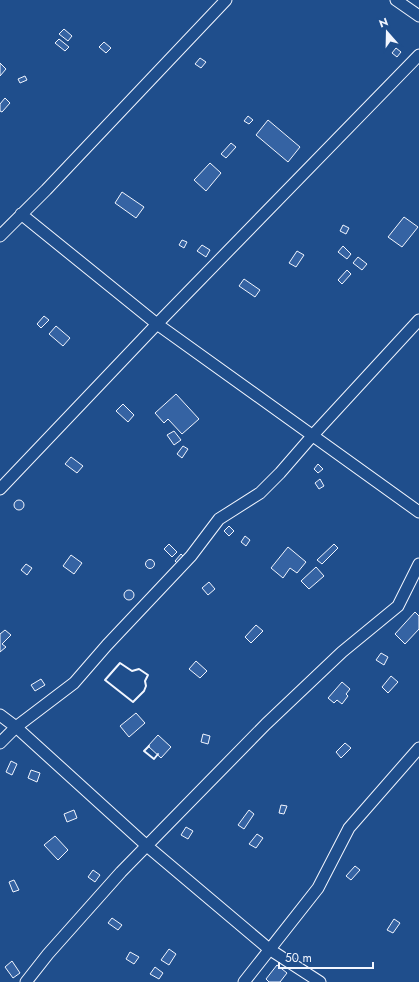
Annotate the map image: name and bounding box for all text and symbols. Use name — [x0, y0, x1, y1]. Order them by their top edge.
north arrow — [367, 12, 407, 52]
text: N — [377, 14, 390, 32]
scale bar — [279, 944, 373, 970]
text: 50 m — [285, 949, 312, 967]

